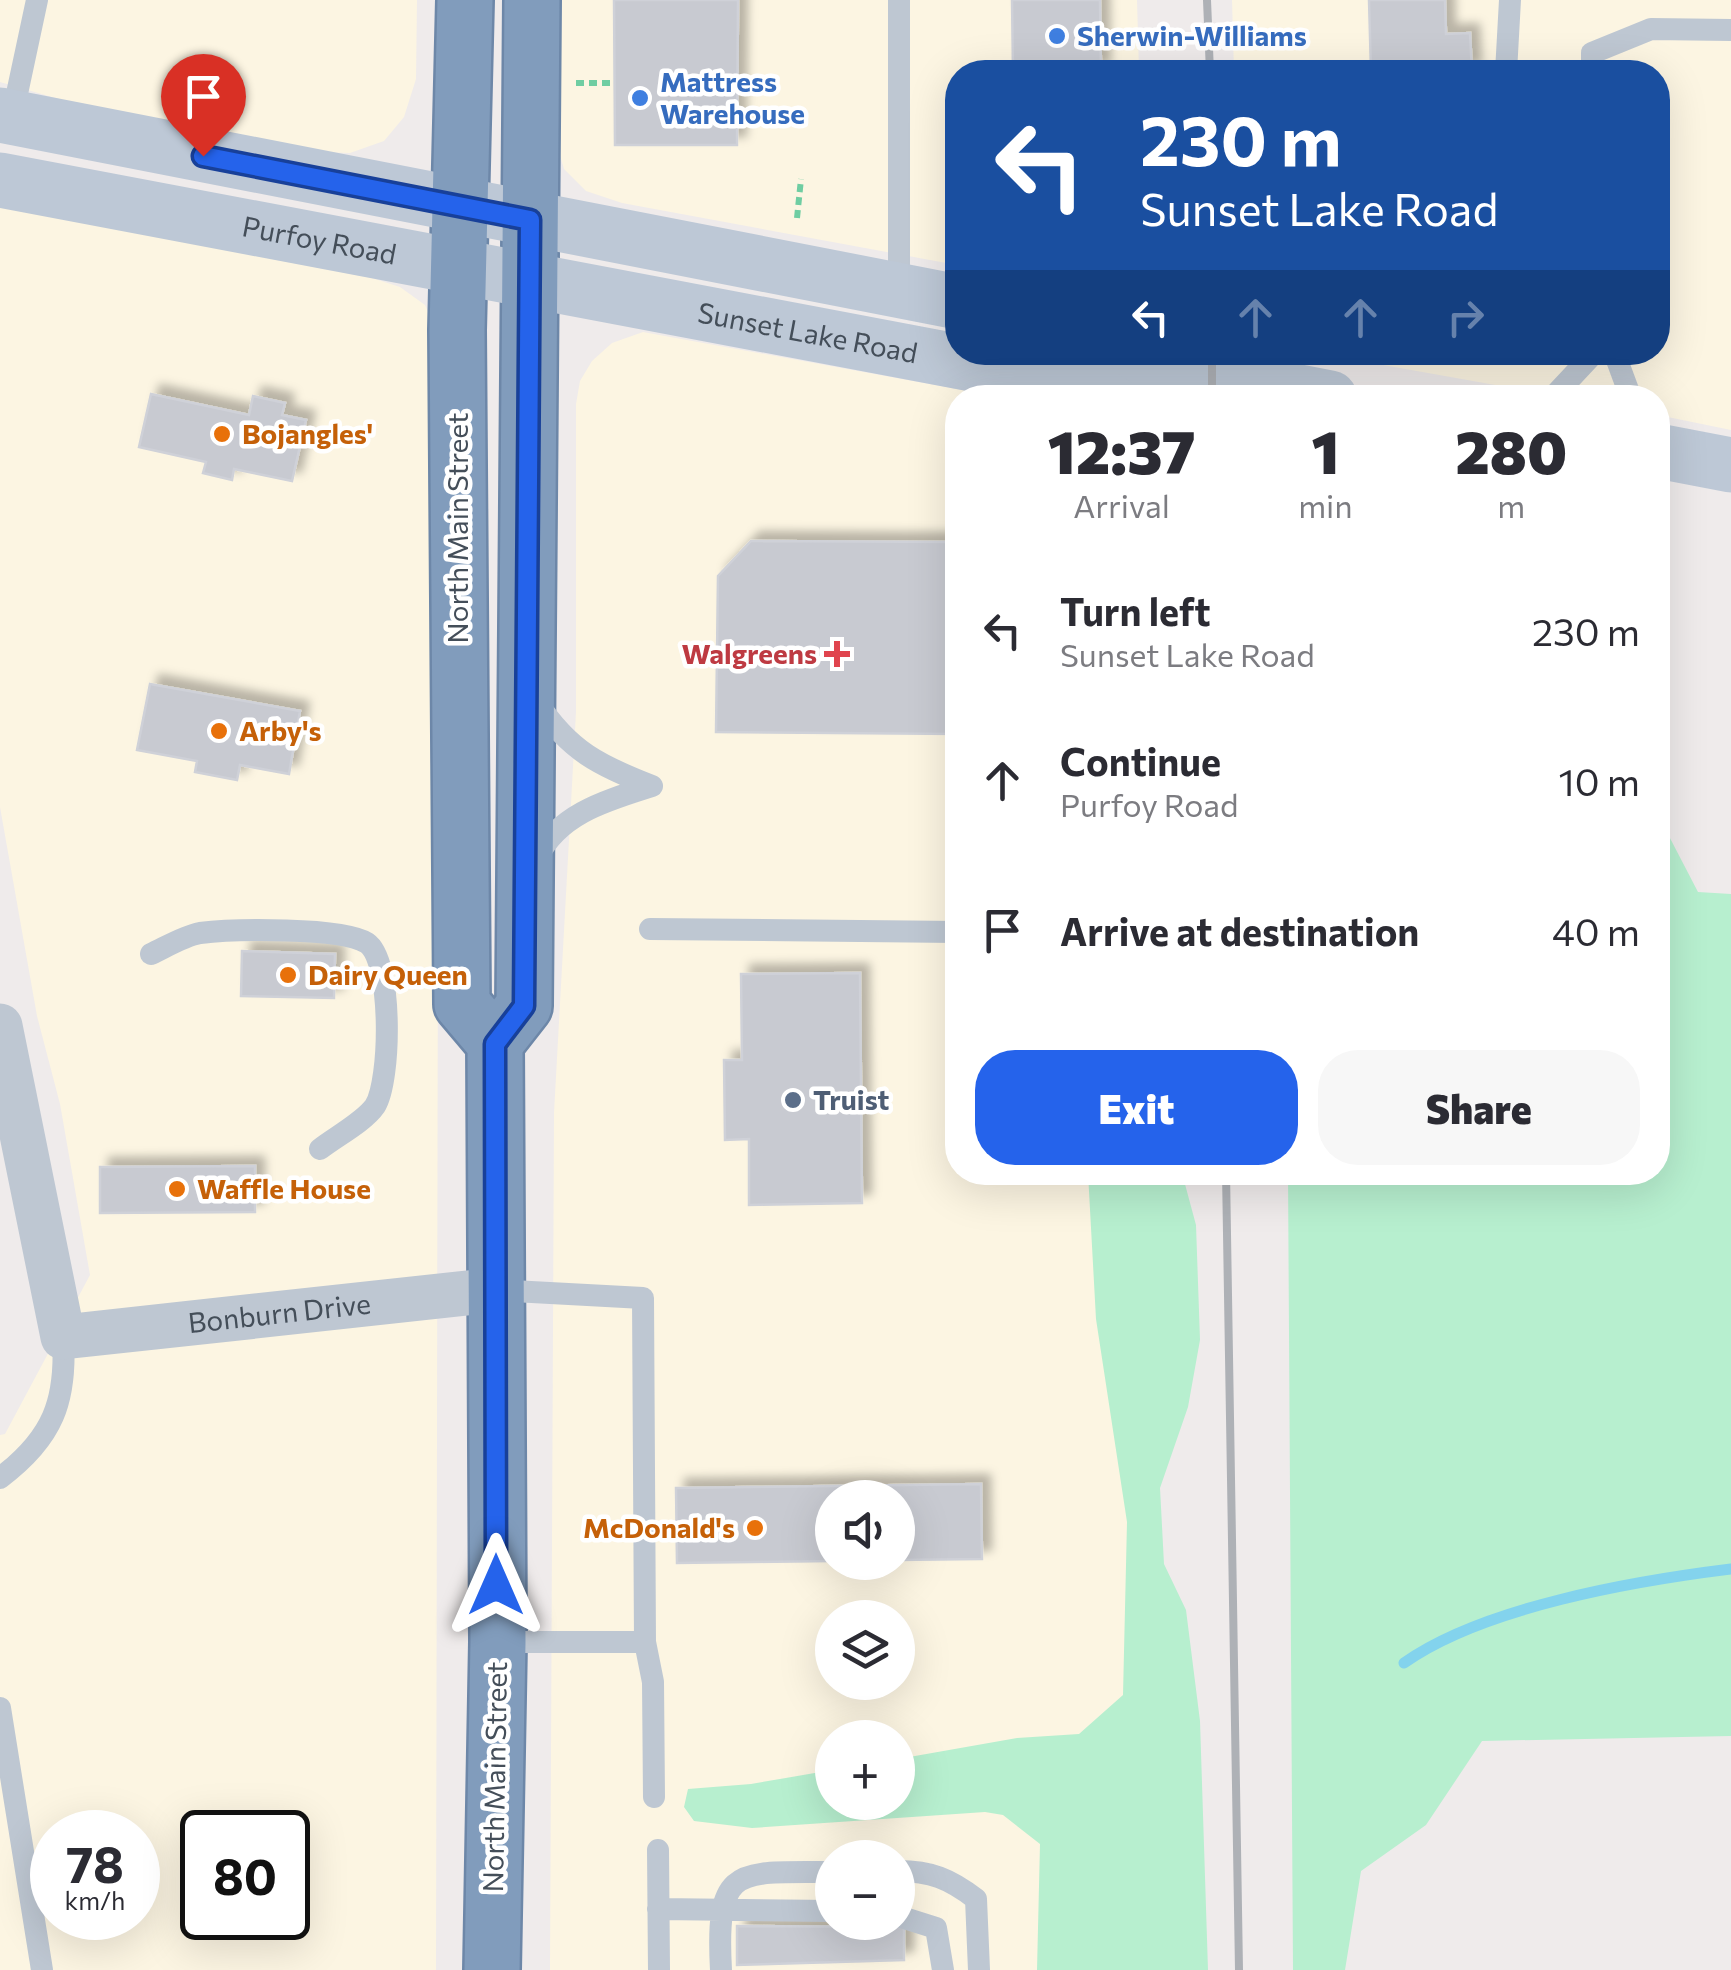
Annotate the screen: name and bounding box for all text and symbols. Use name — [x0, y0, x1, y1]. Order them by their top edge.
place label: Sherwin-Williams — [1077, 18, 1307, 52]
marker: Sherwin-Williams — [1046, 25, 1068, 47]
pin — [161, 54, 246, 157]
place label: Mattress Warehouse — [660, 64, 805, 130]
icon: arrive — [176, 69, 231, 124]
marker: Mattress Warehouse — [629, 87, 651, 109]
text: 230 m — [1140, 95, 1342, 180]
icon: left — [975, 100, 1105, 230]
text: Sunset Lake Road — [1140, 180, 1498, 235]
street label: Purfoy Road — [240, 208, 399, 271]
icon: left — [1123, 290, 1178, 345]
icon: ahead — [1228, 290, 1283, 345]
icon: ahead — [1333, 290, 1388, 345]
icon: right — [1438, 290, 1493, 345]
street label: Sunset Lake Road — [695, 294, 921, 369]
street label: North Main Street — [440, 413, 474, 643]
text: 12:37 — [1048, 413, 1195, 486]
text: 1 — [1311, 413, 1339, 486]
text: 280 — [1455, 413, 1567, 486]
place label: Bojangles' — [242, 416, 373, 450]
marker: Bojangles' — [211, 423, 233, 445]
text: Arrival — [1073, 485, 1170, 525]
text: min — [1298, 485, 1353, 525]
text: m — [1497, 485, 1525, 525]
text: Turn left — [1060, 587, 1211, 634]
icon: left — [975, 603, 1030, 658]
text: 230 m — [1532, 607, 1640, 654]
text: Sunset Lake Road — [1060, 634, 1315, 674]
place label: Walgreens — [682, 636, 817, 670]
marker: Walgreens — [826, 643, 848, 665]
place label: Arby's — [239, 713, 322, 747]
marker: Arby's — [208, 720, 230, 742]
text: Continue — [1060, 737, 1221, 784]
icon: ahead — [975, 753, 1030, 808]
text: 10 m — [1559, 757, 1640, 804]
text: Purfoy Road — [1060, 784, 1239, 824]
icon: arrive — [975, 903, 1030, 958]
text: Arrive at destination — [1060, 907, 1419, 954]
text: 40 m — [1552, 907, 1640, 954]
place label: Dairy Queen — [308, 957, 468, 991]
marker: Dairy Queen — [277, 964, 299, 986]
button: Exit — [975, 1050, 1298, 1165]
button: Share — [1318, 1050, 1640, 1165]
place label: Truist — [813, 1082, 890, 1116]
marker: Truist — [782, 1089, 804, 1111]
place label: Waffle House — [197, 1171, 371, 1205]
marker: Waffle House — [166, 1178, 188, 1200]
street label: Bonburn Drive — [186, 1286, 372, 1339]
map controls — [815, 1480, 915, 1940]
button: sound — [815, 1480, 915, 1580]
place label: McDonald's — [583, 1510, 735, 1544]
marker: McDonald's — [744, 1517, 766, 1539]
position arrow — [444, 1533, 548, 1637]
button: layers — [815, 1600, 915, 1700]
street label: North Main Street — [475, 1661, 513, 1893]
button: + — [815, 1720, 915, 1820]
speed limit sign: 80 — [180, 1810, 310, 1940]
text: 78 — [66, 1832, 124, 1893]
button: − — [815, 1840, 915, 1940]
text: km/h — [65, 1885, 125, 1915]

